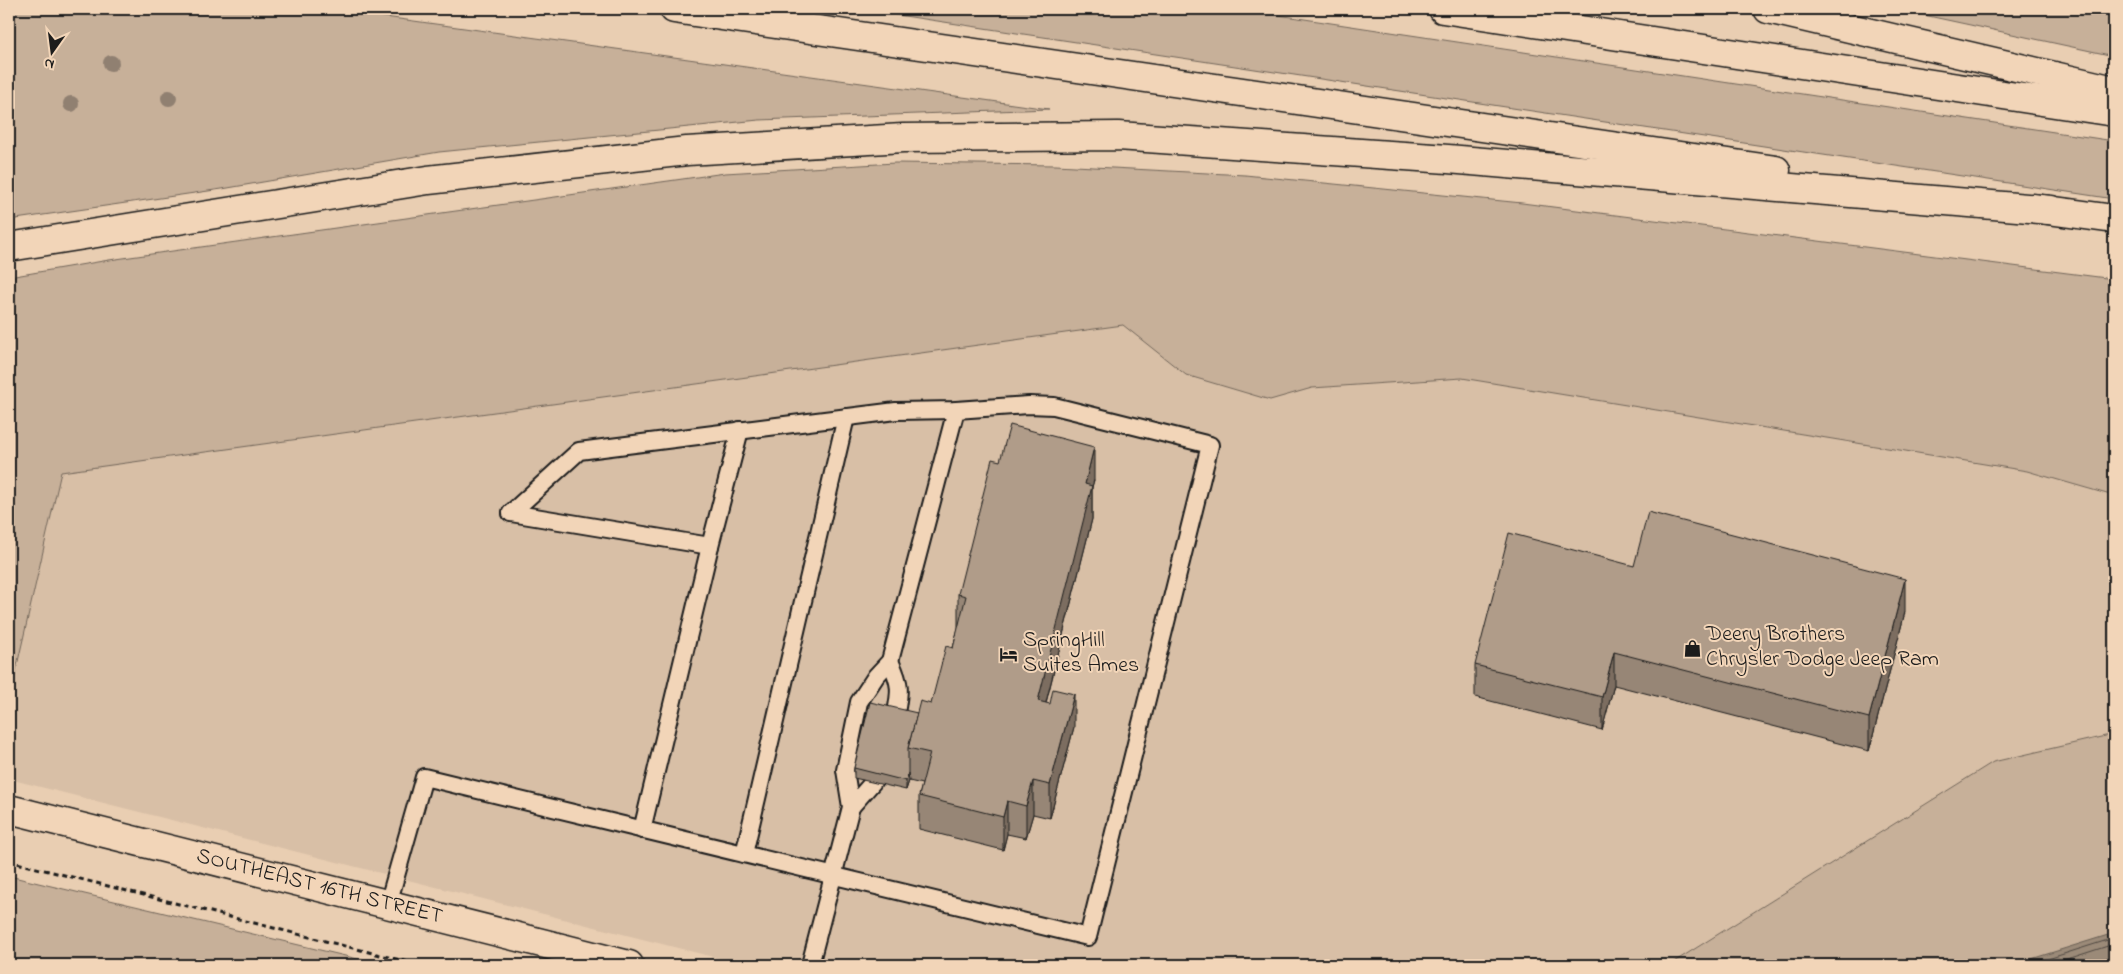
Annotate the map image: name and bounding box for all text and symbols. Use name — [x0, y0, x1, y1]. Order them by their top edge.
north arrow — [28, 28, 78, 78]
text: N — [42, 52, 56, 74]
place label: Deery Brothers Chrysler Dodge Jeep Ram — [1705, 619, 1939, 677]
place label: SpringHill Suites Ames — [1023, 625, 1139, 682]
shop icon: Deery Brothers Chrysler Dodge Jeep Ram — [1682, 638, 1702, 658]
hotel icon: SpringHill Suites Ames — [999, 644, 1019, 664]
street label: SOUTHEAST 16TH STREET — [193, 841, 446, 934]

